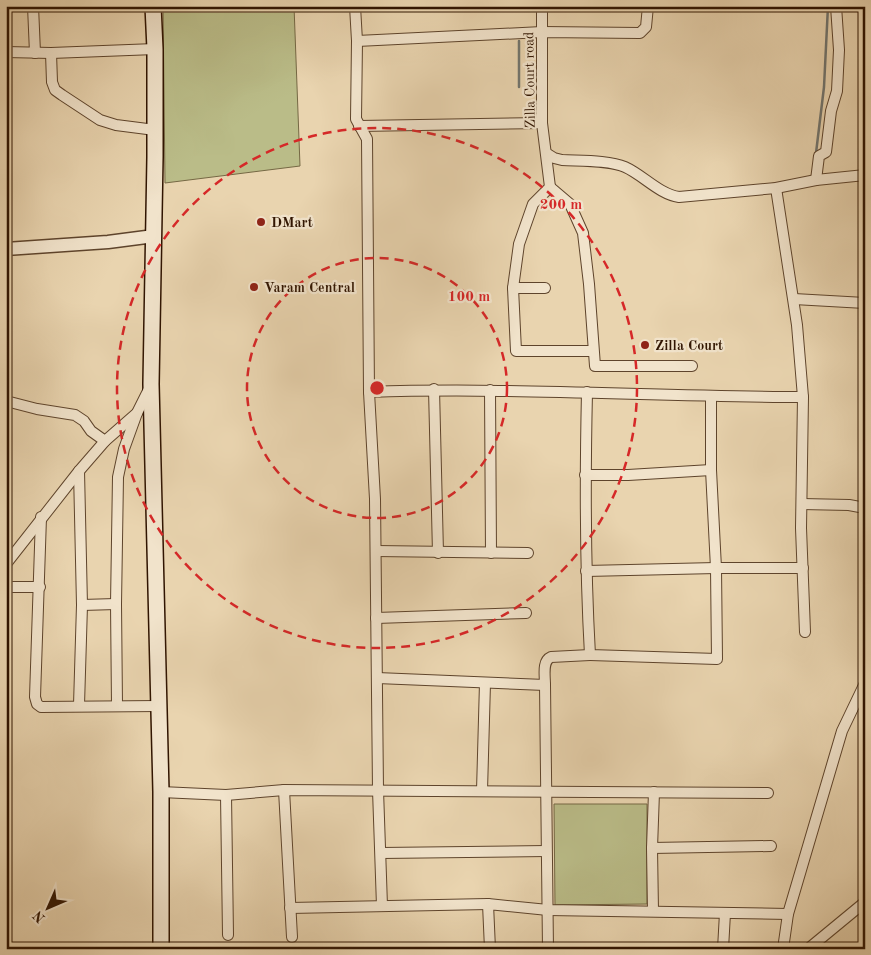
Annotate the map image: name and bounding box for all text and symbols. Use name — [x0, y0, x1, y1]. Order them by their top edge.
street label: Zilla Court road — [522, 32, 538, 128]
text: 200 m — [540, 198, 582, 213]
marker: DMart — [255, 216, 267, 228]
place label: DMart — [271, 216, 313, 230]
marker: Varam Central — [248, 281, 260, 293]
place label: Varam Central — [264, 281, 355, 295]
text: 100 m — [448, 290, 490, 305]
marker: Zilla Court — [639, 339, 651, 351]
place label: Zilla Court — [655, 339, 723, 353]
centre of rings — [368, 379, 386, 397]
north arrow — [22, 882, 72, 932]
text: N — [31, 908, 48, 925]

